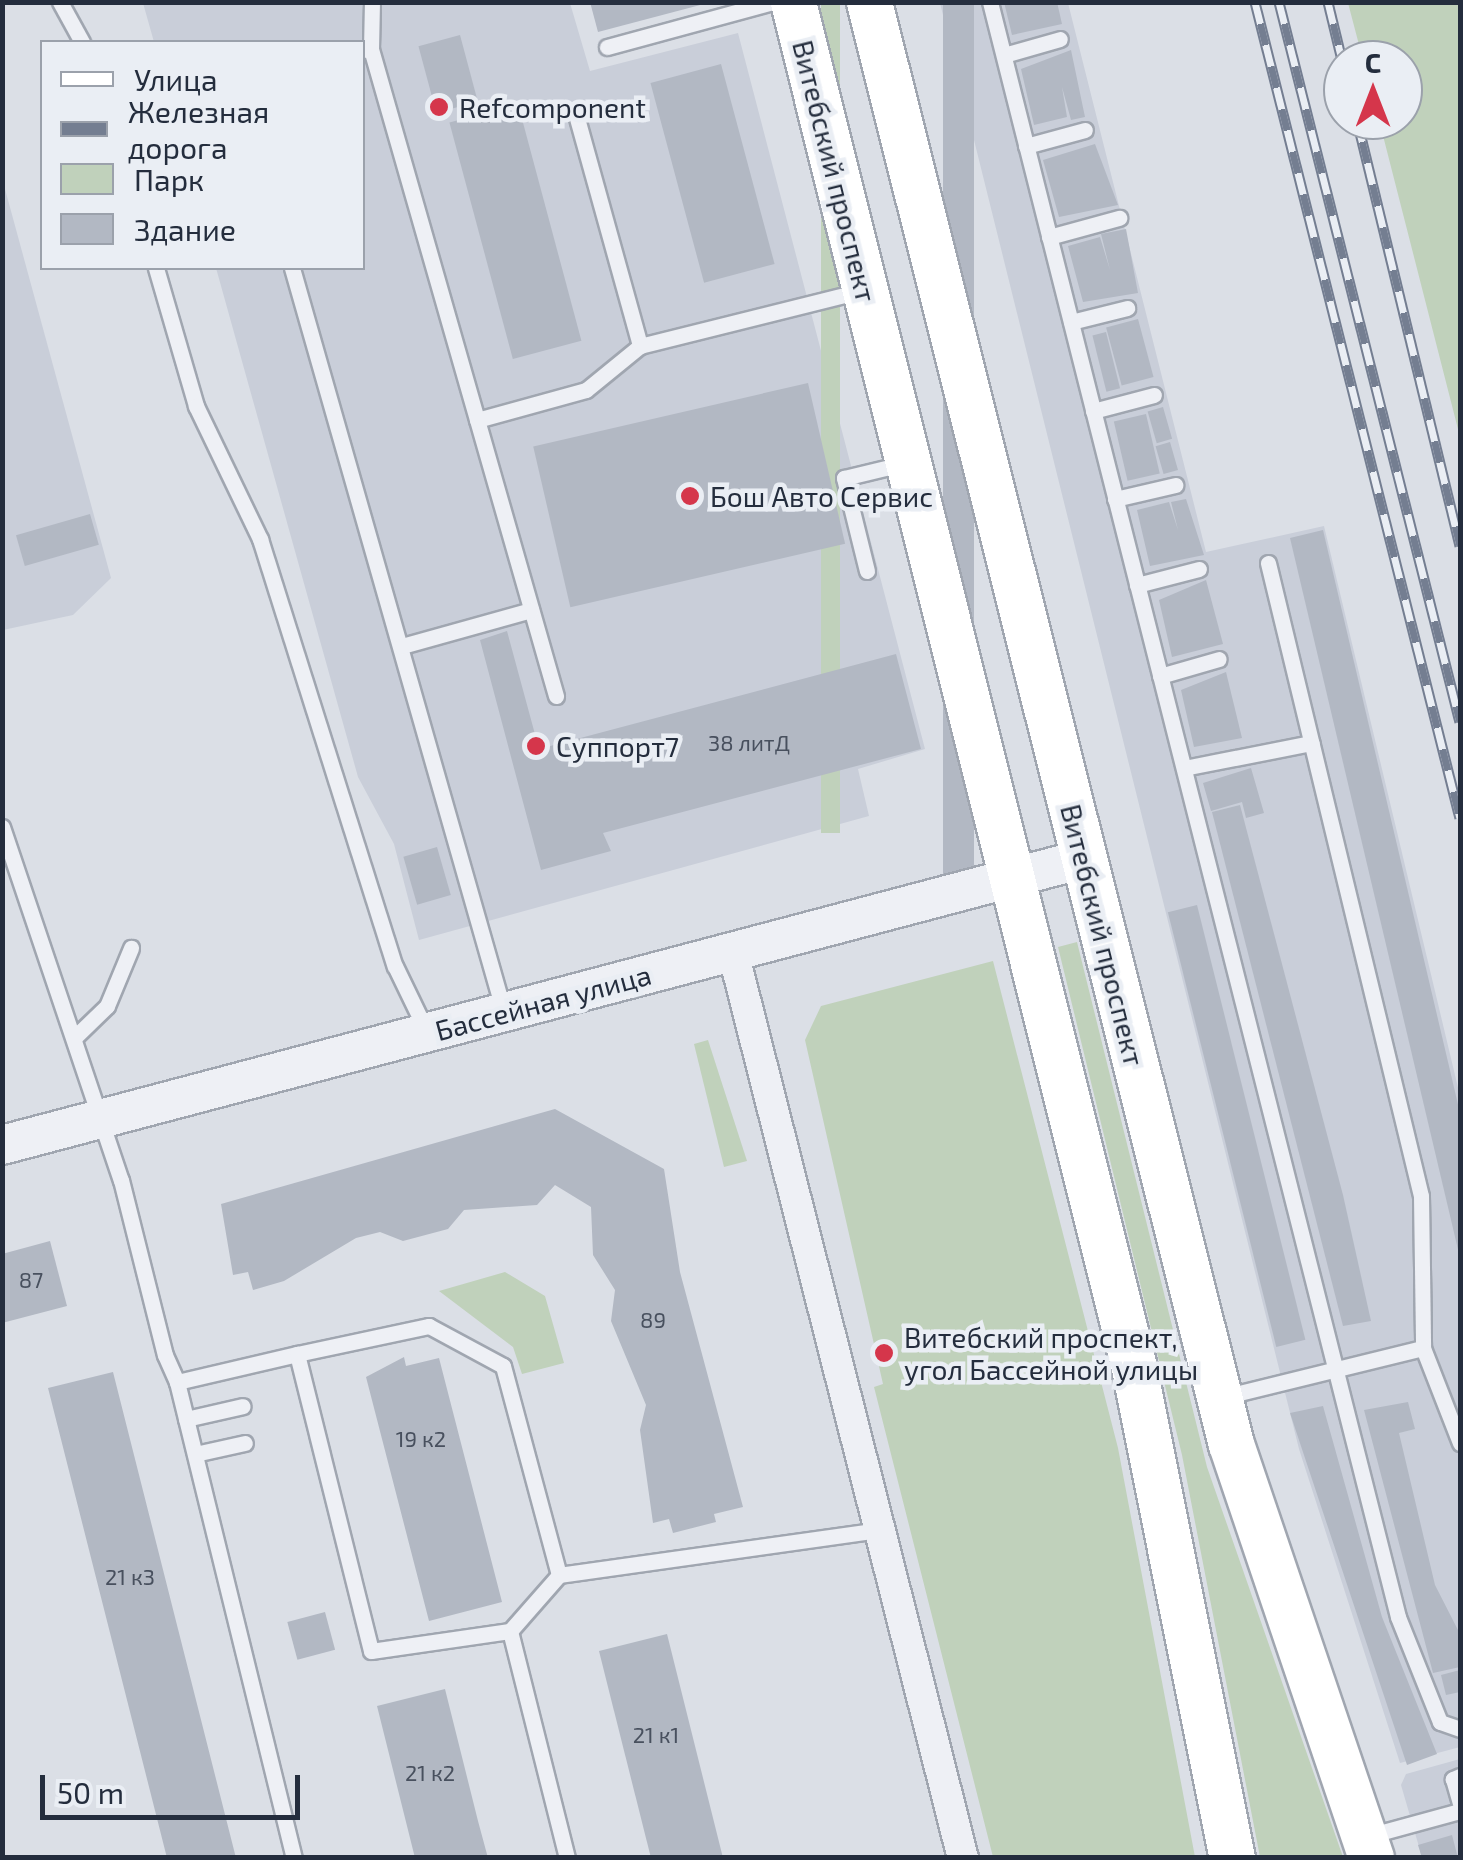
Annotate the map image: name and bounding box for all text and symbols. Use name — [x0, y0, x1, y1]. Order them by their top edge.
street label: Витебский проспект — [786, 37, 884, 305]
legend — [40, 40, 365, 270]
north arrow — [1323, 40, 1423, 140]
text: С — [1365, 45, 1381, 79]
text: Улица — [134, 61, 218, 97]
place label: Refcomponent — [459, 90, 646, 124]
text: Железная дорога — [128, 93, 269, 165]
marker: Refcomponent — [428, 96, 450, 118]
text: Парк — [134, 161, 204, 197]
text: Здание — [134, 211, 236, 247]
place label: Бош Авто Сервис — [710, 479, 933, 513]
marker: Бош Авто Сервис — [679, 485, 701, 507]
place label: Суппорт7 — [556, 729, 679, 763]
house number: 38 литД — [708, 730, 790, 756]
marker: Суппорт7 — [525, 735, 547, 757]
street label: Витебский проспект — [1054, 801, 1152, 1069]
street label: Бассейная улица — [431, 957, 655, 1047]
house number: 87 — [19, 1267, 43, 1293]
house number: 89 — [640, 1307, 666, 1333]
place label: Витебский проспект, угол Бассейной улицы — [904, 1320, 1198, 1386]
marker: Витебский проспект, угол Бассейной улицы — [873, 1342, 895, 1364]
house number: 19 к2 — [396, 1426, 446, 1452]
house number: 21 к3 — [105, 1564, 155, 1590]
house number: 21 к1 — [633, 1722, 679, 1748]
scale bar — [45, 1755, 305, 1817]
house number: 21 к2 — [405, 1760, 455, 1786]
text: 50 m — [57, 1774, 124, 1810]

